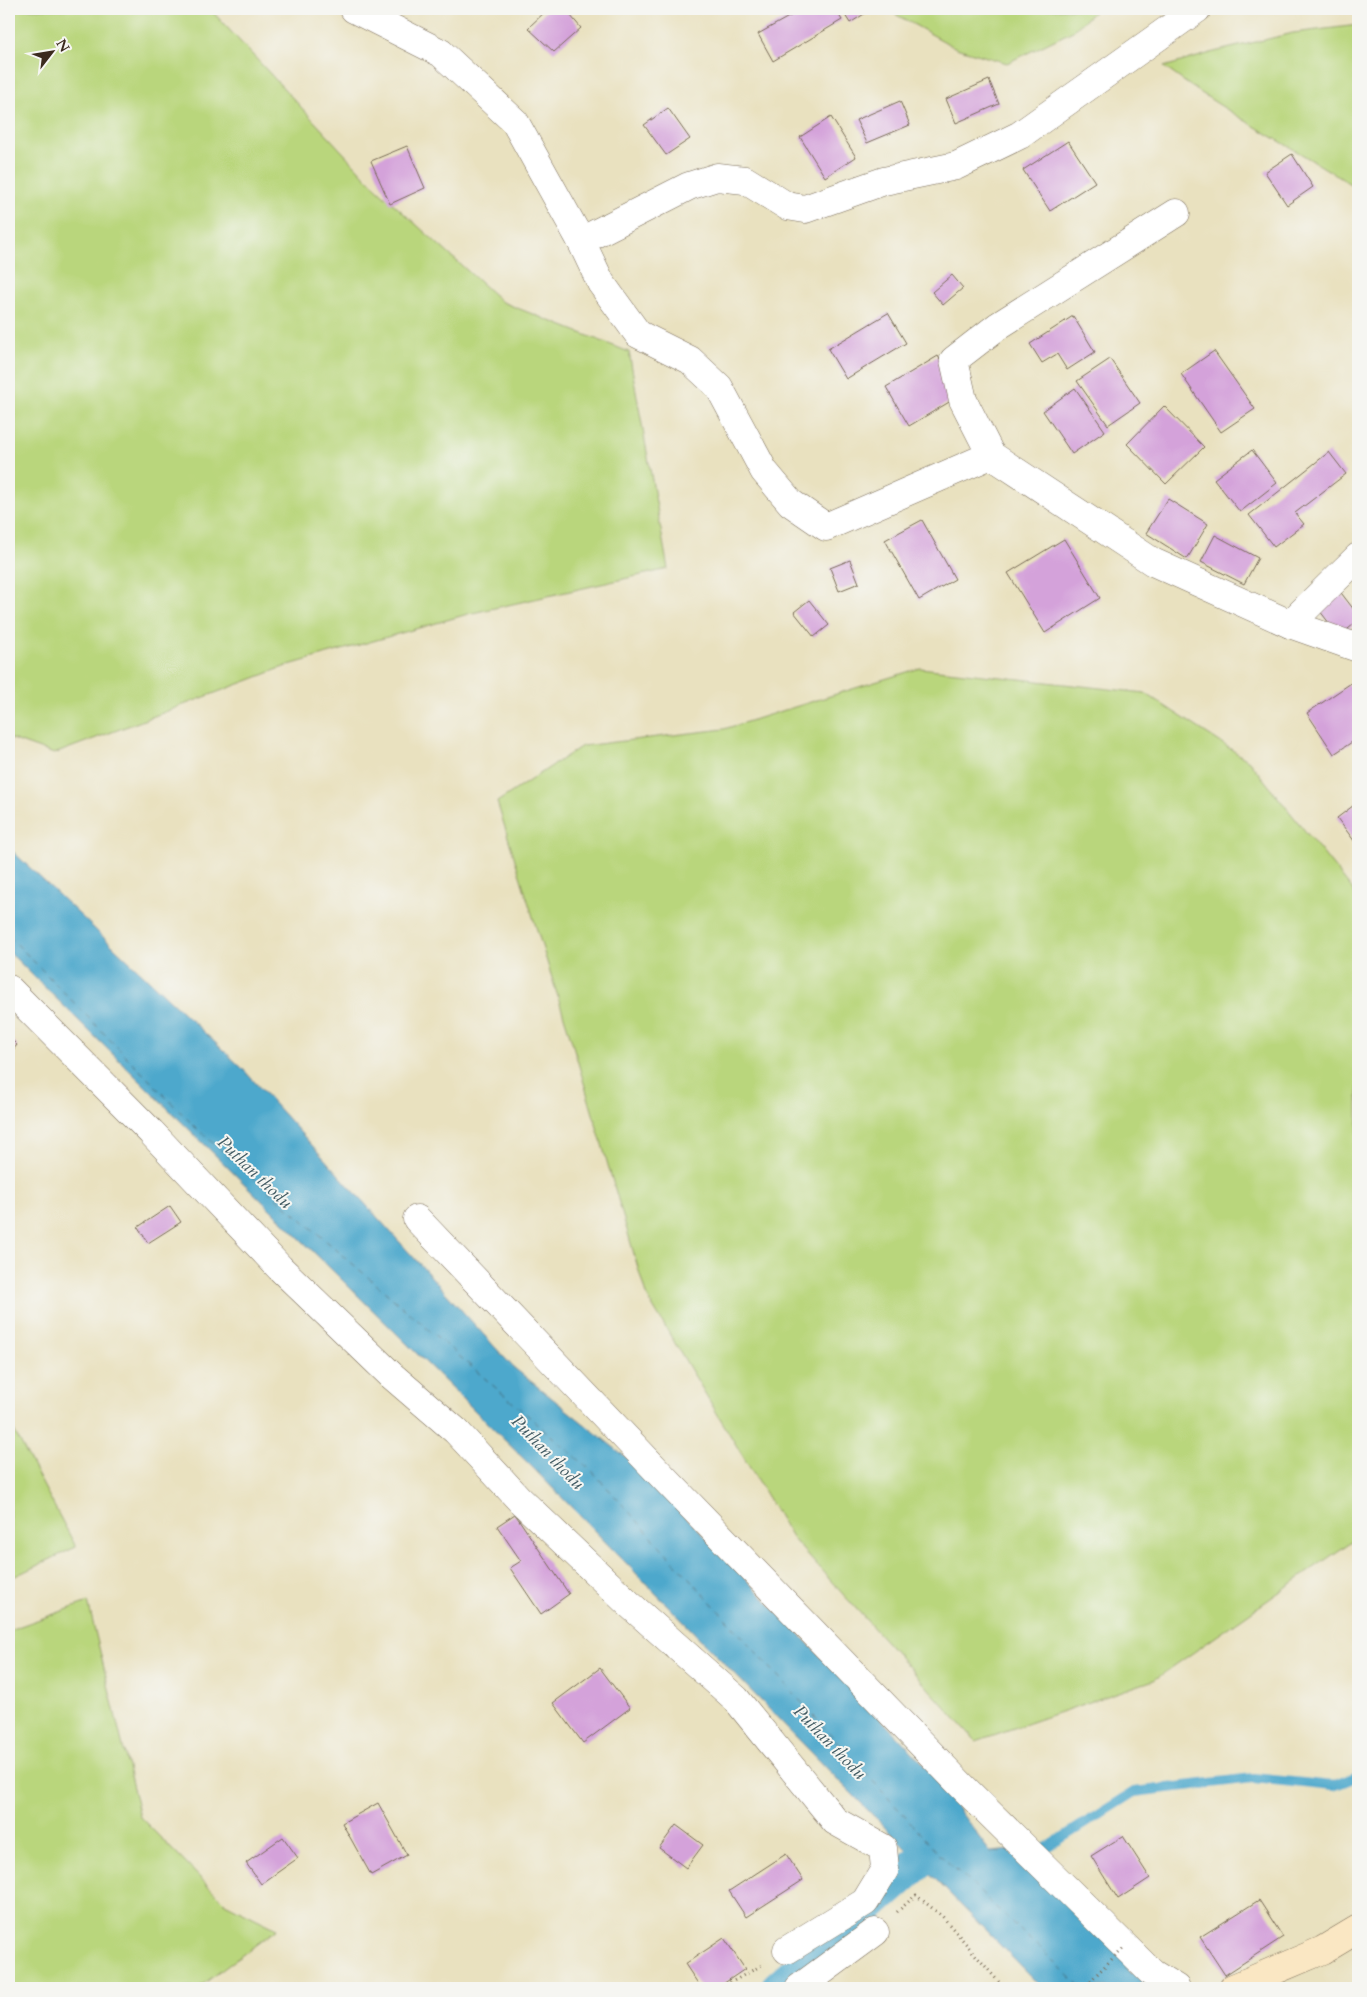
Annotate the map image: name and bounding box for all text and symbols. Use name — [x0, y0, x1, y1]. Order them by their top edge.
north arrow — [28, 28, 78, 78]
text: N — [51, 35, 74, 56]
water label: Puthan thodu — [212, 1130, 298, 1214]
water label: Puthan thodu — [506, 1409, 590, 1495]
water label: Puthan thodu — [788, 1699, 872, 1785]

